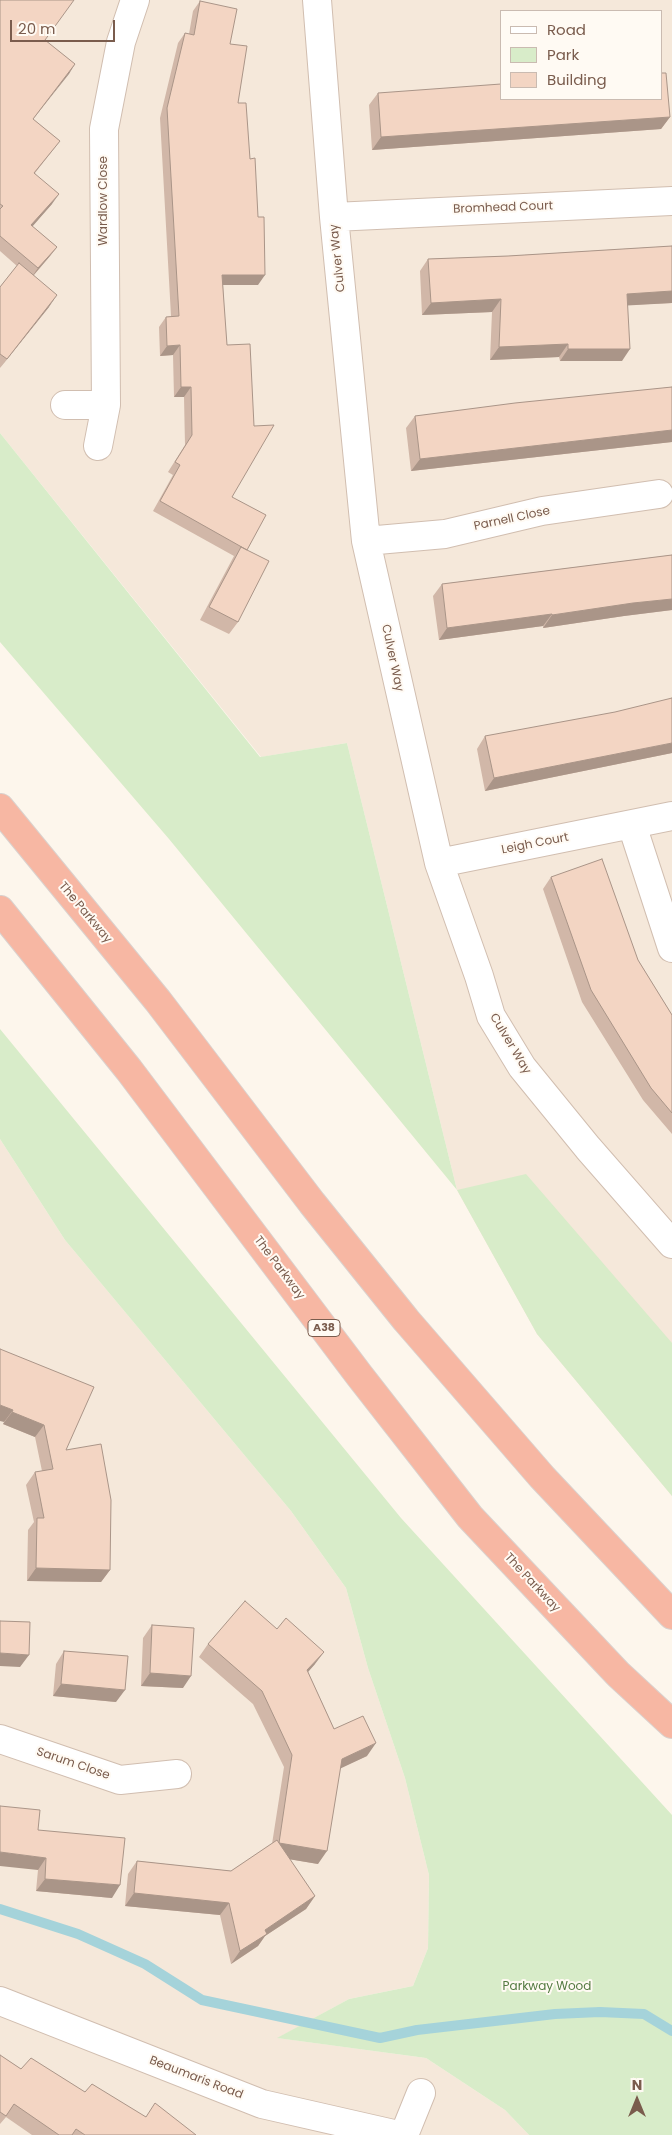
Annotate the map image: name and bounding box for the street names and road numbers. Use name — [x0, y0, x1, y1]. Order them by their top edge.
street label: Wardlow Close — [97, 156, 111, 246]
street label: Bromhead Court — [453, 199, 553, 217]
street label: Culver Way — [327, 223, 349, 293]
street label: Parnell Close — [473, 504, 551, 534]
street label: Culver Way — [378, 623, 406, 693]
street label: Leigh Court — [500, 830, 570, 858]
street label: The Parkway — [55, 880, 115, 946]
street label: Culver Way — [486, 1011, 534, 1077]
street label: The Parkway — [251, 1234, 307, 1302]
road number: A38 — [308, 1320, 340, 1336]
street label: The Parkway — [501, 1551, 563, 1615]
street label: Sarum Close — [35, 1745, 111, 1783]
street label: Beaumaris Road — [147, 2054, 245, 2102]

